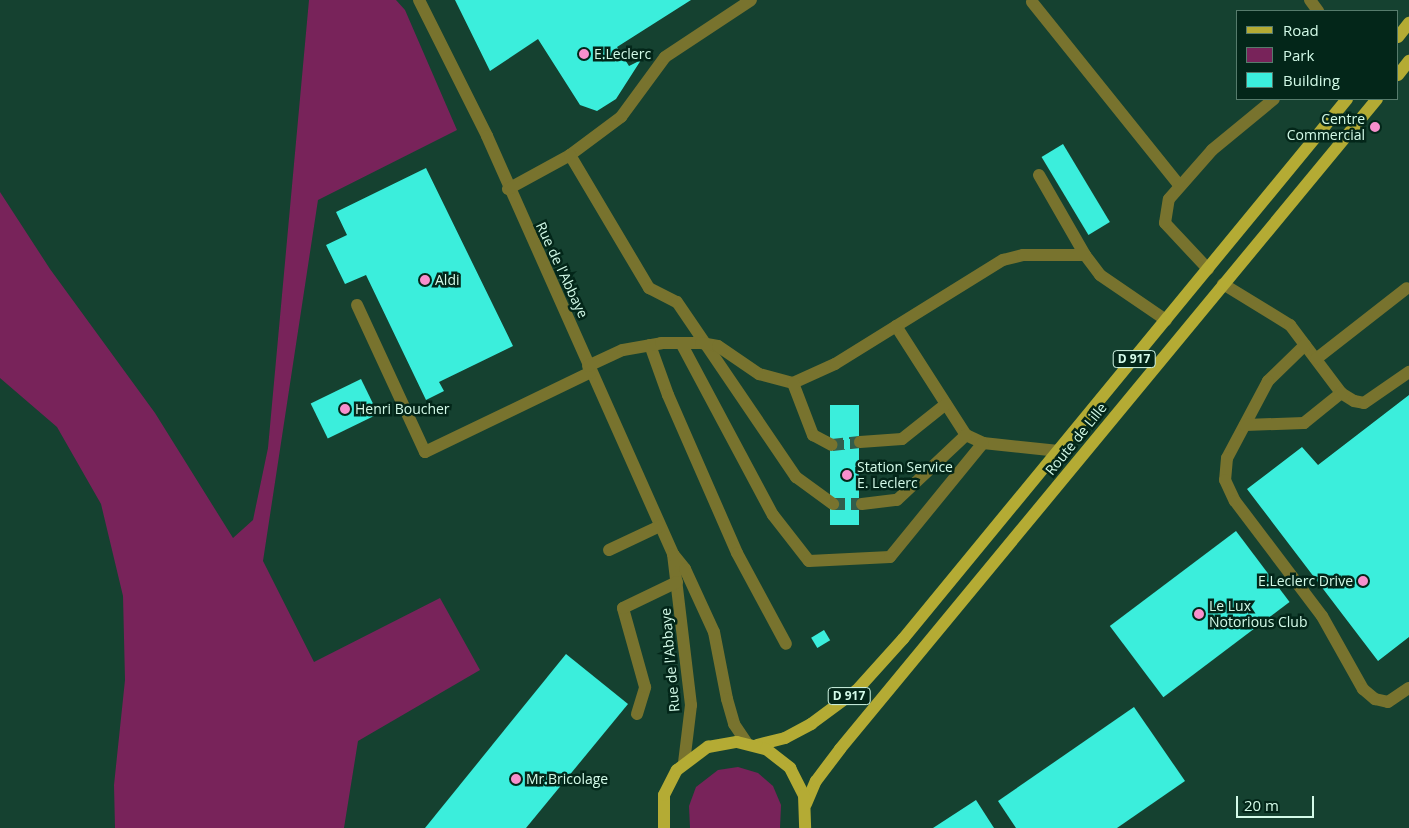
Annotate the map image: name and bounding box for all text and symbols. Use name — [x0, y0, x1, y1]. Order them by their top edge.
legend — [1236, 10, 1399, 100]
text: Road — [1283, 20, 1319, 40]
text: Park — [1283, 45, 1314, 65]
place label: E.Leclerc — [594, 46, 651, 62]
marker: E.Leclerc — [578, 48, 590, 60]
text: Building — [1283, 70, 1340, 90]
place label: Centre Commercial — [1287, 111, 1365, 144]
marker: Centre Commercial — [1369, 121, 1381, 133]
street label: Rue de l'Abbaye — [532, 219, 592, 321]
place label: Aldi — [435, 272, 459, 288]
marker: Aldi — [419, 274, 431, 286]
road number: D 917 — [1112, 349, 1156, 368]
street label: Route de Lille — [1042, 400, 1110, 478]
place label: Henri Boucher — [355, 401, 450, 417]
marker: Henri Boucher — [339, 403, 351, 415]
place label: Station Service E. Leclerc — [857, 459, 953, 492]
marker: Station Service E. Leclerc — [841, 469, 853, 481]
place label: E.Leclerc Drive — [1258, 573, 1353, 589]
marker: E.Leclerc Drive — [1357, 575, 1369, 587]
place label: Le Lux Notorious Club — [1209, 598, 1307, 630]
street label: Rue de l'Abbaye — [657, 607, 683, 713]
marker: Le Lux Notorious Club — [1193, 608, 1205, 620]
road number: D 917 — [826, 686, 872, 706]
place label: Mr.Bricolage — [526, 771, 608, 787]
marker: Mr.Bricolage — [510, 773, 522, 785]
scale bar — [1239, 786, 1316, 818]
text: 20 m — [1244, 795, 1279, 815]

